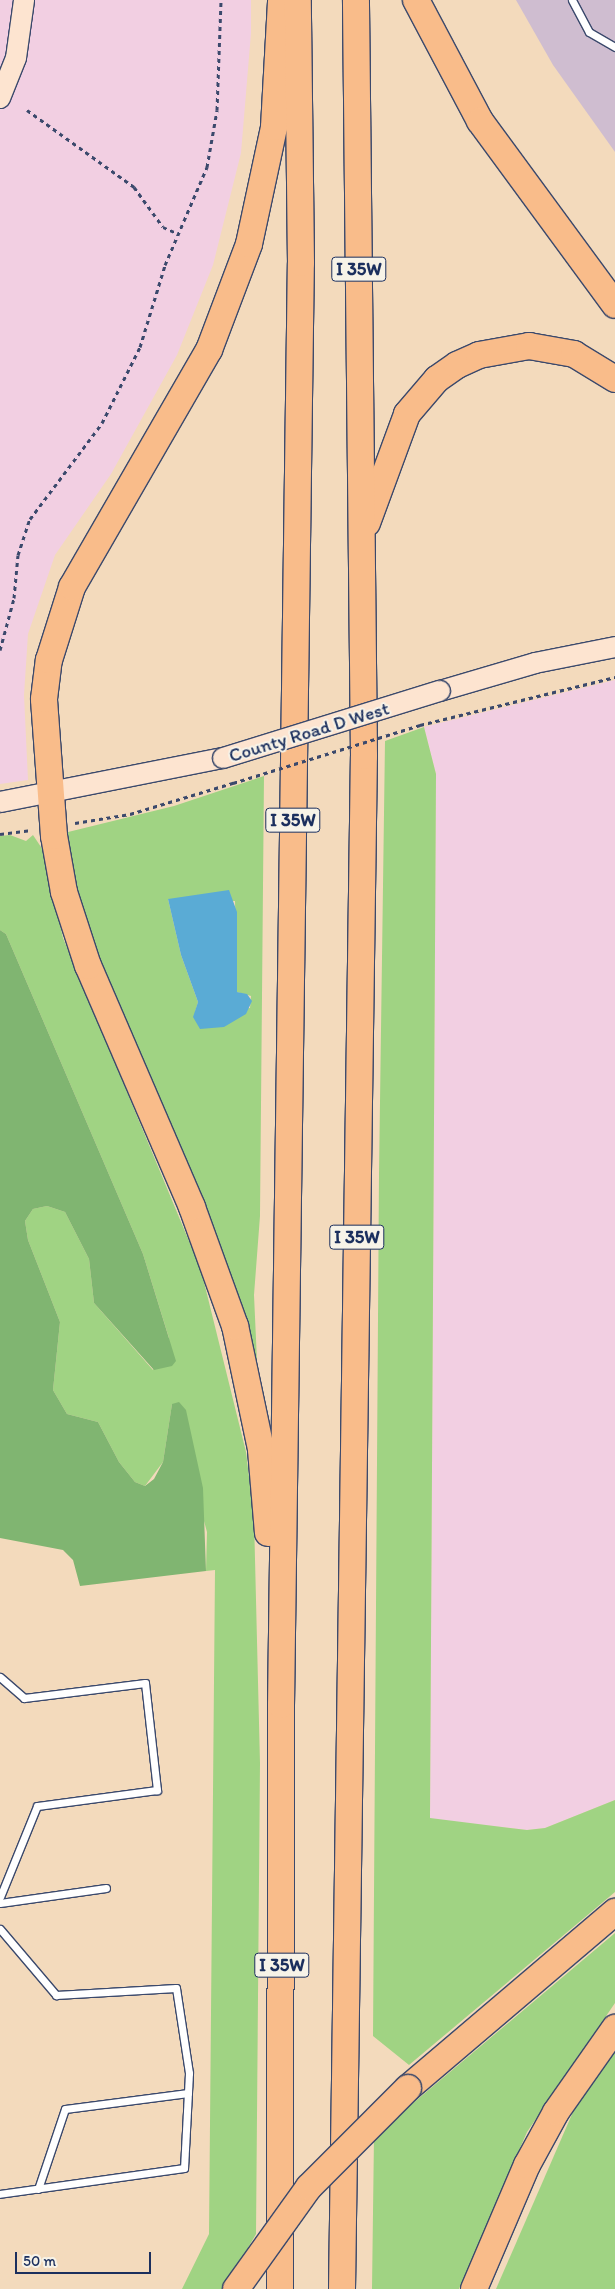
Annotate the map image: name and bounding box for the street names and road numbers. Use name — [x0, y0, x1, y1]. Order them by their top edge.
road number: I 35W — [330, 253, 388, 284]
street label: County Road D West — [226, 697, 392, 767]
road number: I 35W — [264, 804, 322, 836]
road number: I 35W — [328, 1222, 386, 1252]
road number: I 35W — [253, 1950, 311, 1980]

